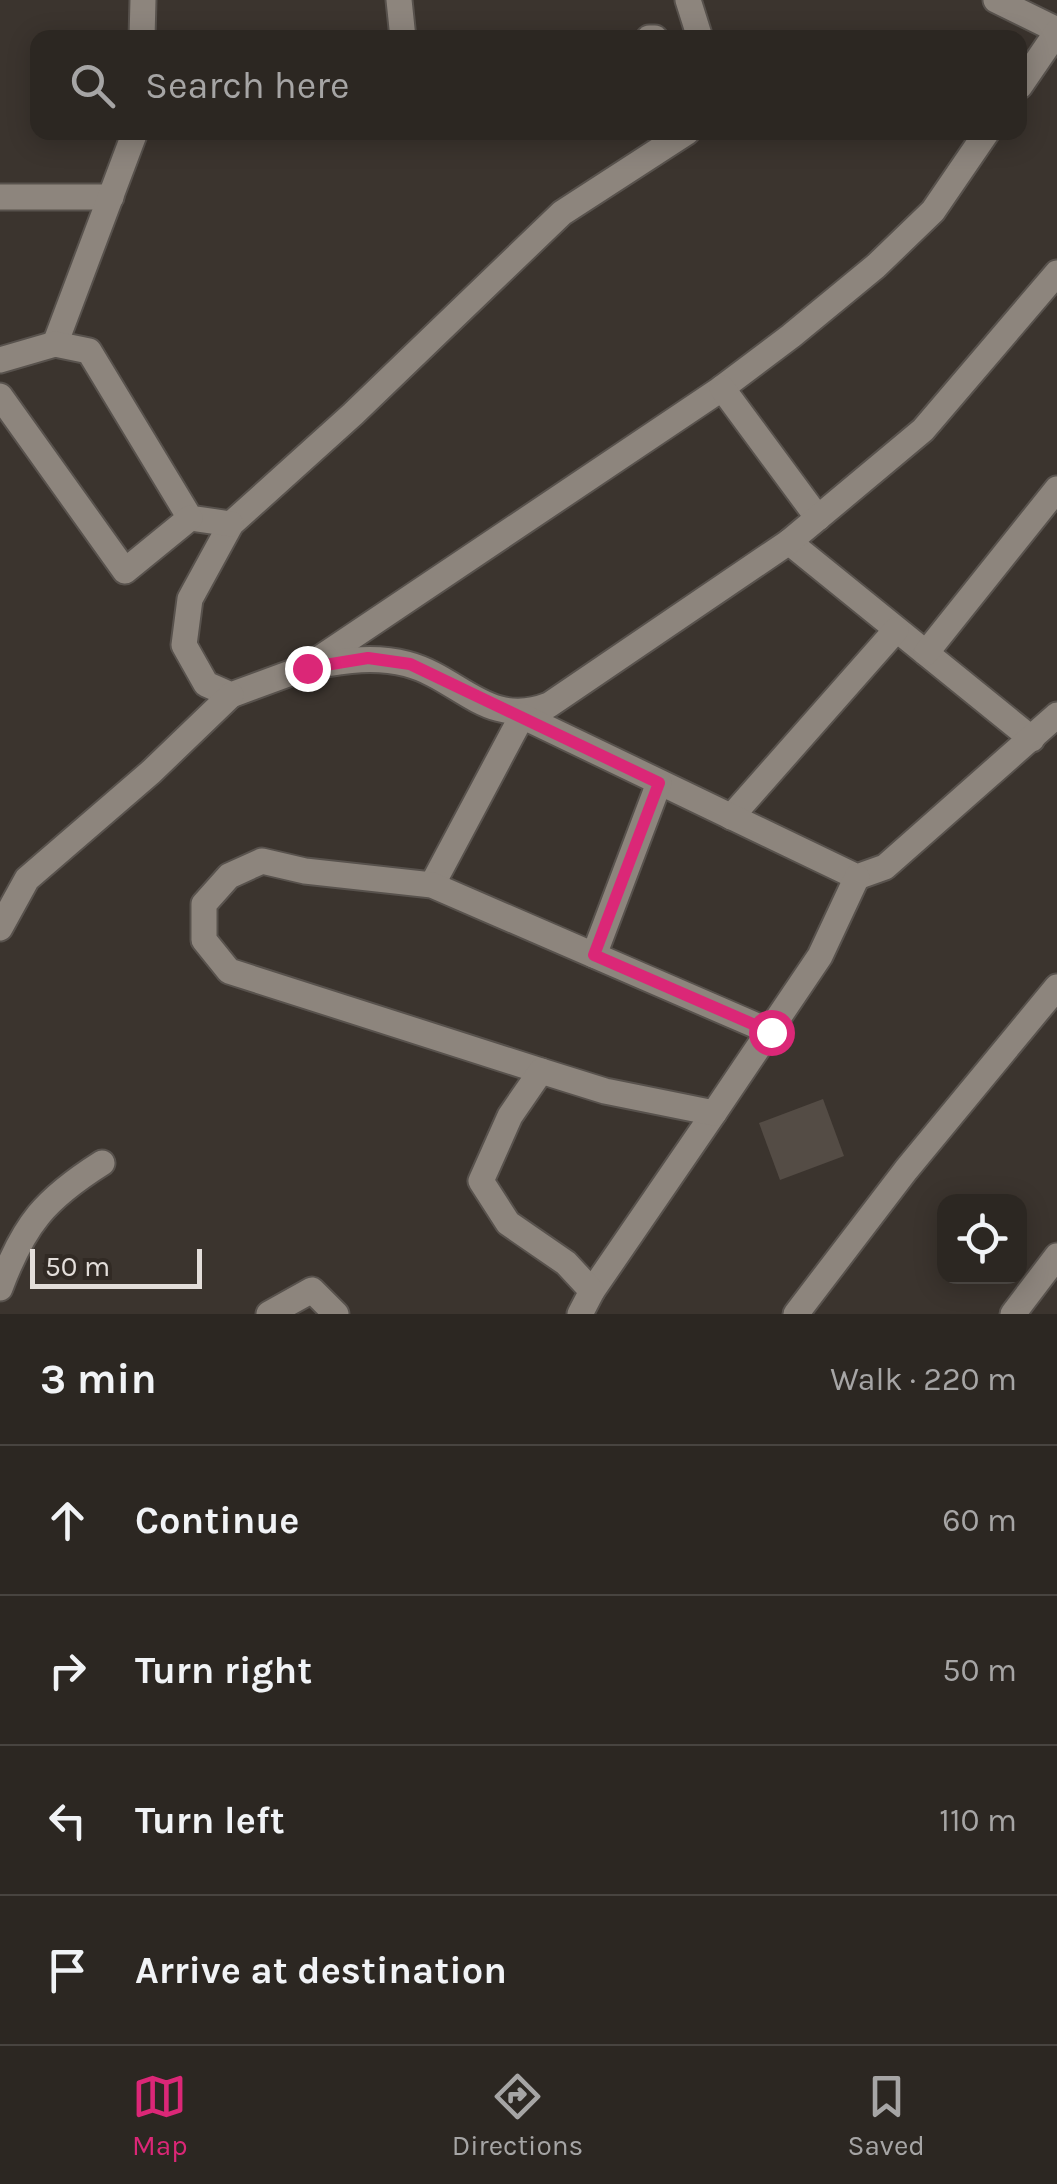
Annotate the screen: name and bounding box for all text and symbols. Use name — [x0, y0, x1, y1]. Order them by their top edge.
search box — [30, 30, 1027, 140]
icon: search — [65, 58, 120, 113]
text: Search here — [145, 63, 349, 108]
route end — [285, 646, 331, 692]
route start — [749, 1010, 795, 1056]
map controls — [937, 1194, 1027, 1284]
button: locate — [937, 1194, 1027, 1284]
scale bar — [30, 1244, 202, 1288]
text: 50 m — [45, 1250, 110, 1283]
text: 3 min — [40, 1354, 157, 1404]
text: Walk · 220 m — [830, 1361, 1017, 1398]
icon: ahead — [40, 1493, 95, 1548]
text: Continue — [135, 1498, 299, 1543]
text: 60 m — [942, 1502, 1017, 1539]
icon: right — [40, 1643, 95, 1698]
text: Turn right — [135, 1648, 312, 1693]
text: 50 m — [942, 1652, 1017, 1689]
icon: left — [40, 1793, 95, 1848]
text: Turn left — [135, 1798, 285, 1843]
text: 110 m — [939, 1802, 1017, 1839]
icon: arrive — [40, 1943, 95, 1998]
text: Arrive at destination — [135, 1948, 507, 1993]
tab: Map — [132, 2069, 188, 2162]
tab: Directions — [452, 2069, 583, 2162]
tab: Saved — [847, 2069, 925, 2162]

